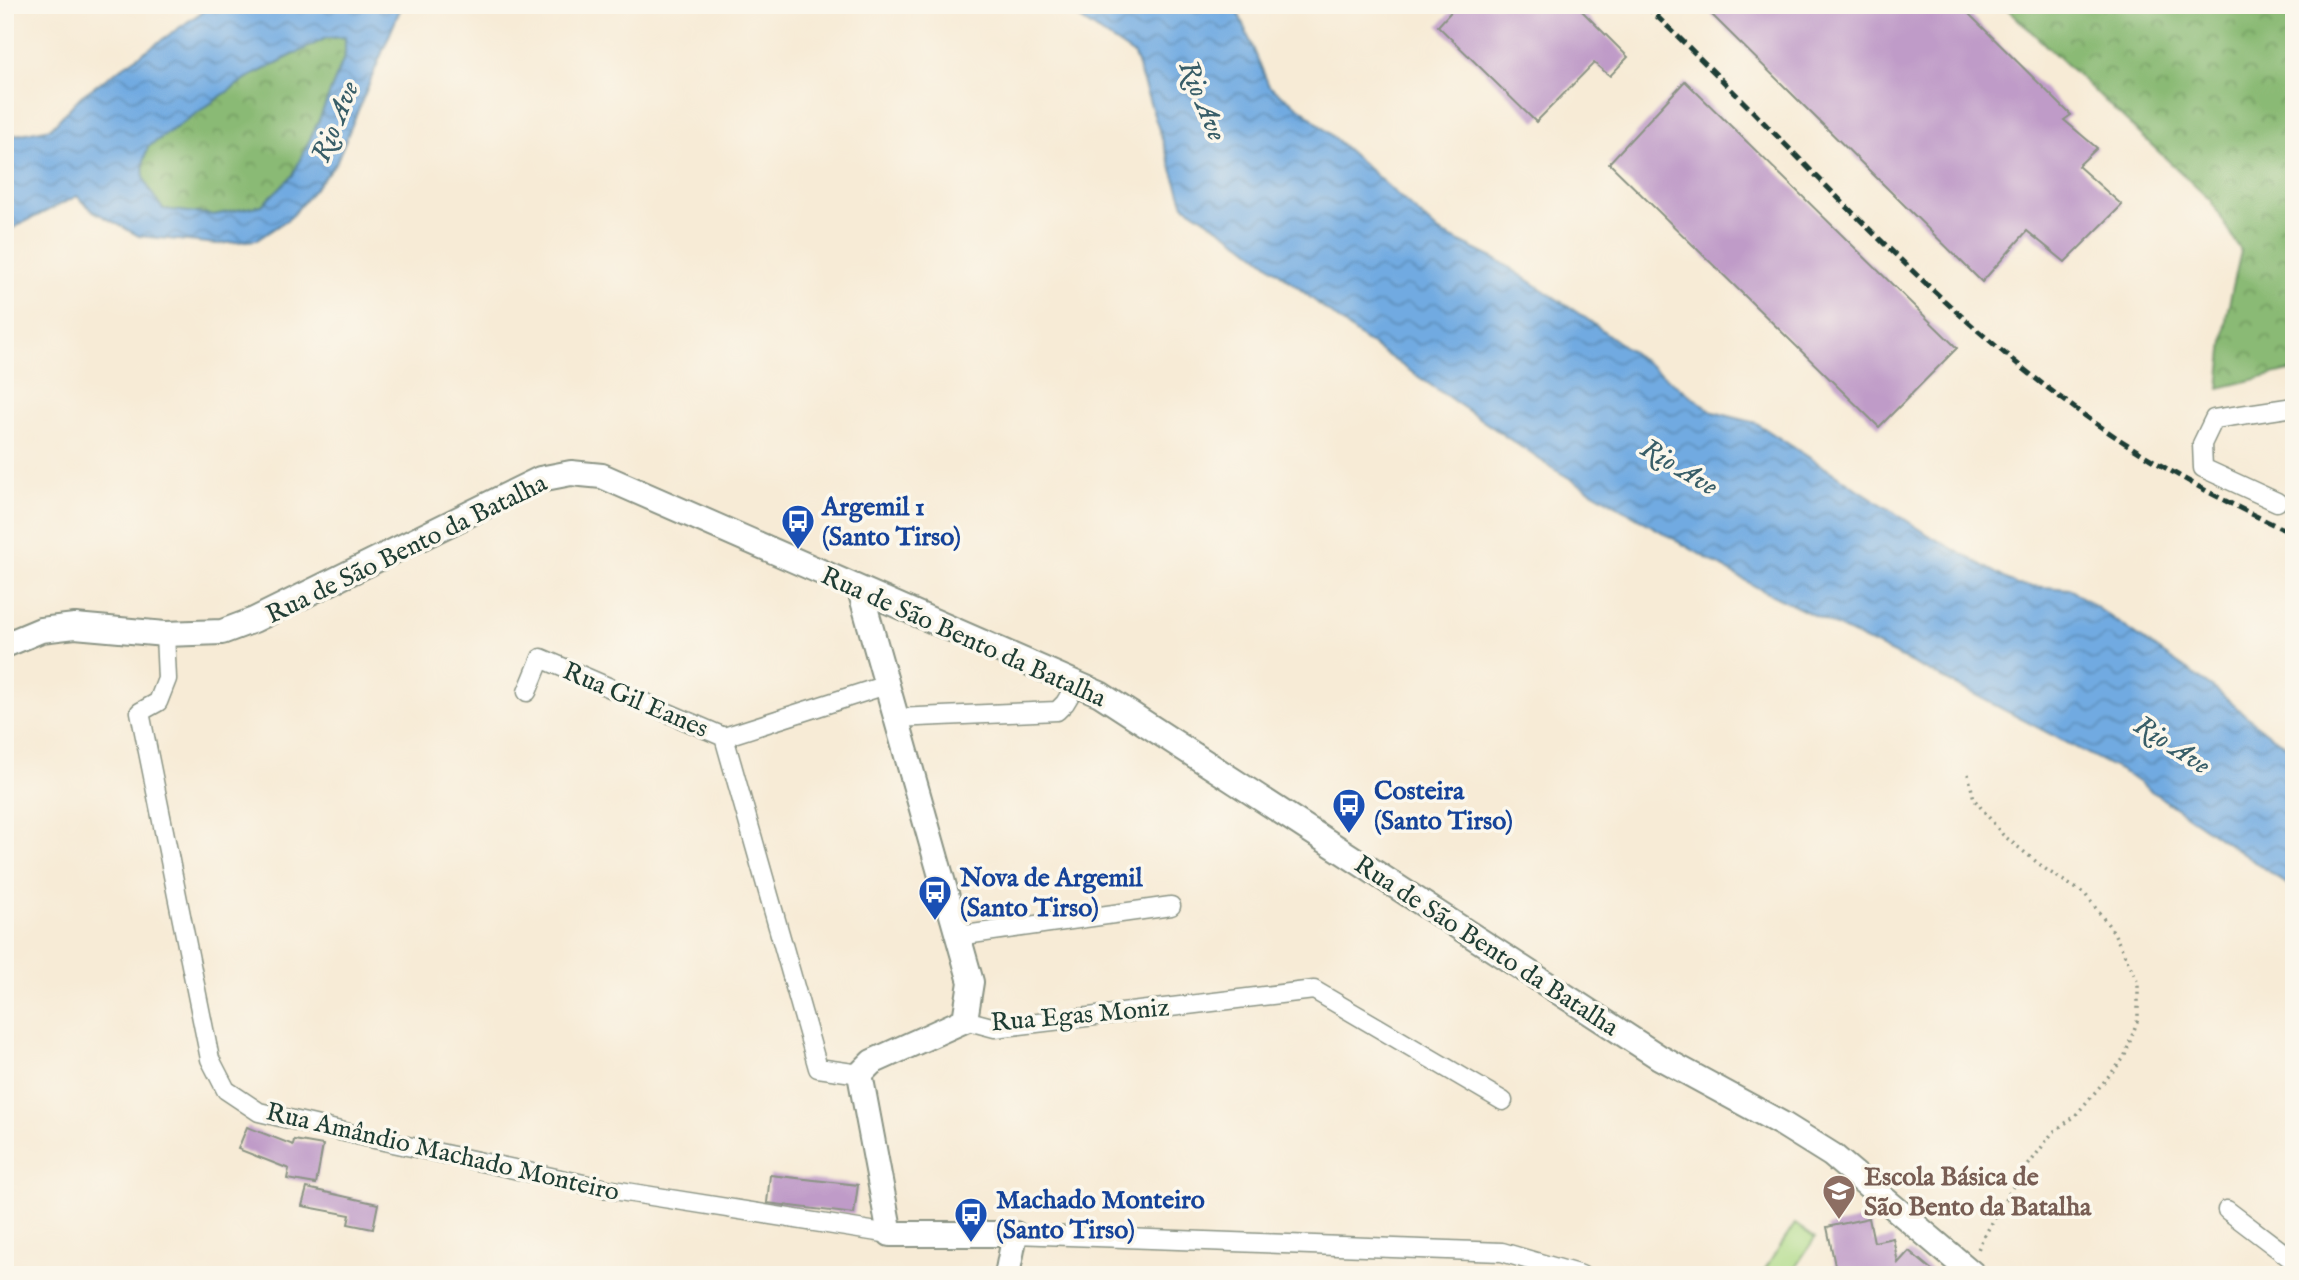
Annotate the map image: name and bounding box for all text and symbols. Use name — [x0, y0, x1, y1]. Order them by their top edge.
water label: Rio Ave — [1170, 55, 1234, 147]
water label: Rio Ave — [304, 76, 369, 167]
water label: Rio Ave — [1634, 431, 1724, 505]
street label: Rua de São Bento da Batalha — [261, 467, 553, 632]
place label: Argemil 1 (Santo Tirso) — [821, 491, 961, 554]
bus stop icon: Argemil 1 (Santo Tirso) — [779, 502, 817, 551]
street label: Rua de São Bento da Batalha — [816, 559, 1112, 716]
street label: Rua Gil Eanes — [558, 655, 713, 746]
water label: Rio Ave — [2127, 709, 2217, 784]
place label: Costeira (Santo Tirso) — [1374, 775, 1513, 838]
bus stop icon: Costeira (Santo Tirso) — [1330, 786, 1368, 835]
street label: Rua de São Bento da Batalha — [1348, 848, 1625, 1045]
place label: Nova de Argemil (Santo Tirso) — [959, 862, 1144, 925]
bus stop icon: Nova de Argemil (Santo Tirso) — [916, 873, 954, 922]
street label: Rua Egas Moniz — [989, 991, 1171, 1040]
street label: Rua Amândio Machado Monteiro — [263, 1096, 623, 1209]
place label: Escola Básica de São Bento da Batalha — [1864, 1161, 2092, 1224]
school or university icon: Escola Básica de São Bento da Batalha — [1820, 1172, 1858, 1221]
place label: Machado Monteiro (Santo Tirso) — [996, 1184, 1205, 1247]
bus stop icon: Machado Monteiro (Santo Tirso) — [952, 1195, 990, 1244]

